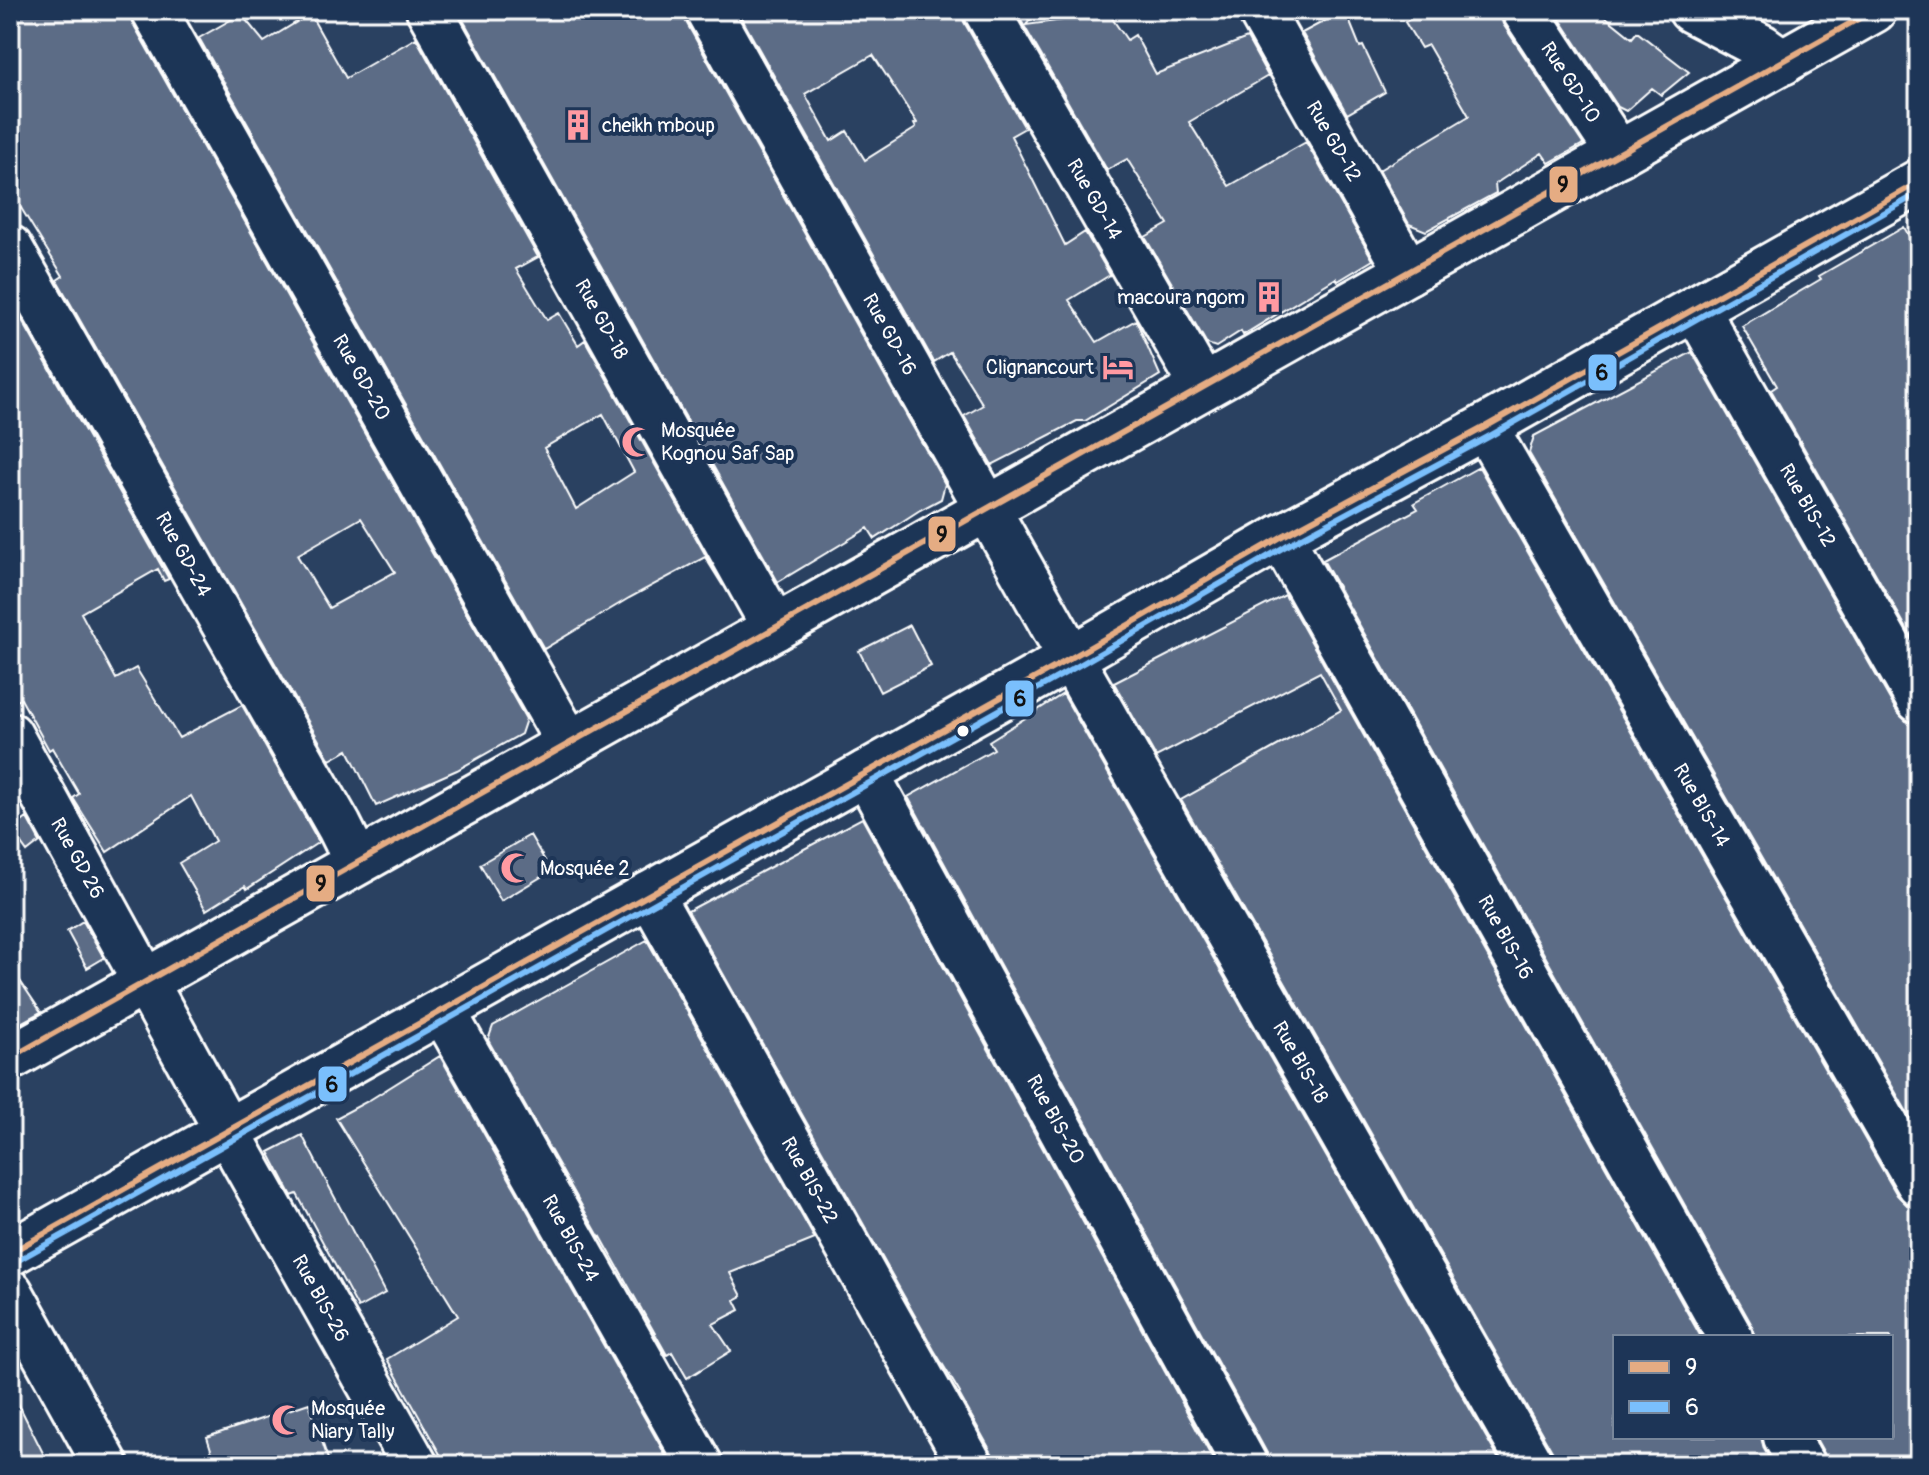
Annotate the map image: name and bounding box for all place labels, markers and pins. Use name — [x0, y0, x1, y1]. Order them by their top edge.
building icon: cheikh mboup — [561, 108, 595, 142]
place label: cheikh mboup — [602, 113, 715, 138]
building icon: macoura ngom — [1252, 280, 1286, 314]
place label: macoura ngom — [1117, 285, 1245, 310]
hotel icon: Clignancourt — [1101, 350, 1135, 384]
place label: Clignancourt — [986, 355, 1095, 380]
place label: Mosquée Kognou Saf Sap — [661, 418, 795, 466]
mosque icon: Mosquée Kognou Saf Sap — [620, 425, 654, 459]
unlabelled marker — [955, 723, 971, 739]
mosque icon: Mosquée 2 — [499, 851, 533, 885]
place label: Mosquée 2 — [540, 856, 630, 881]
place label: Mosquée Niary Tally — [311, 1396, 395, 1444]
mosque icon: Mosquée Niary Tally — [270, 1403, 304, 1437]

